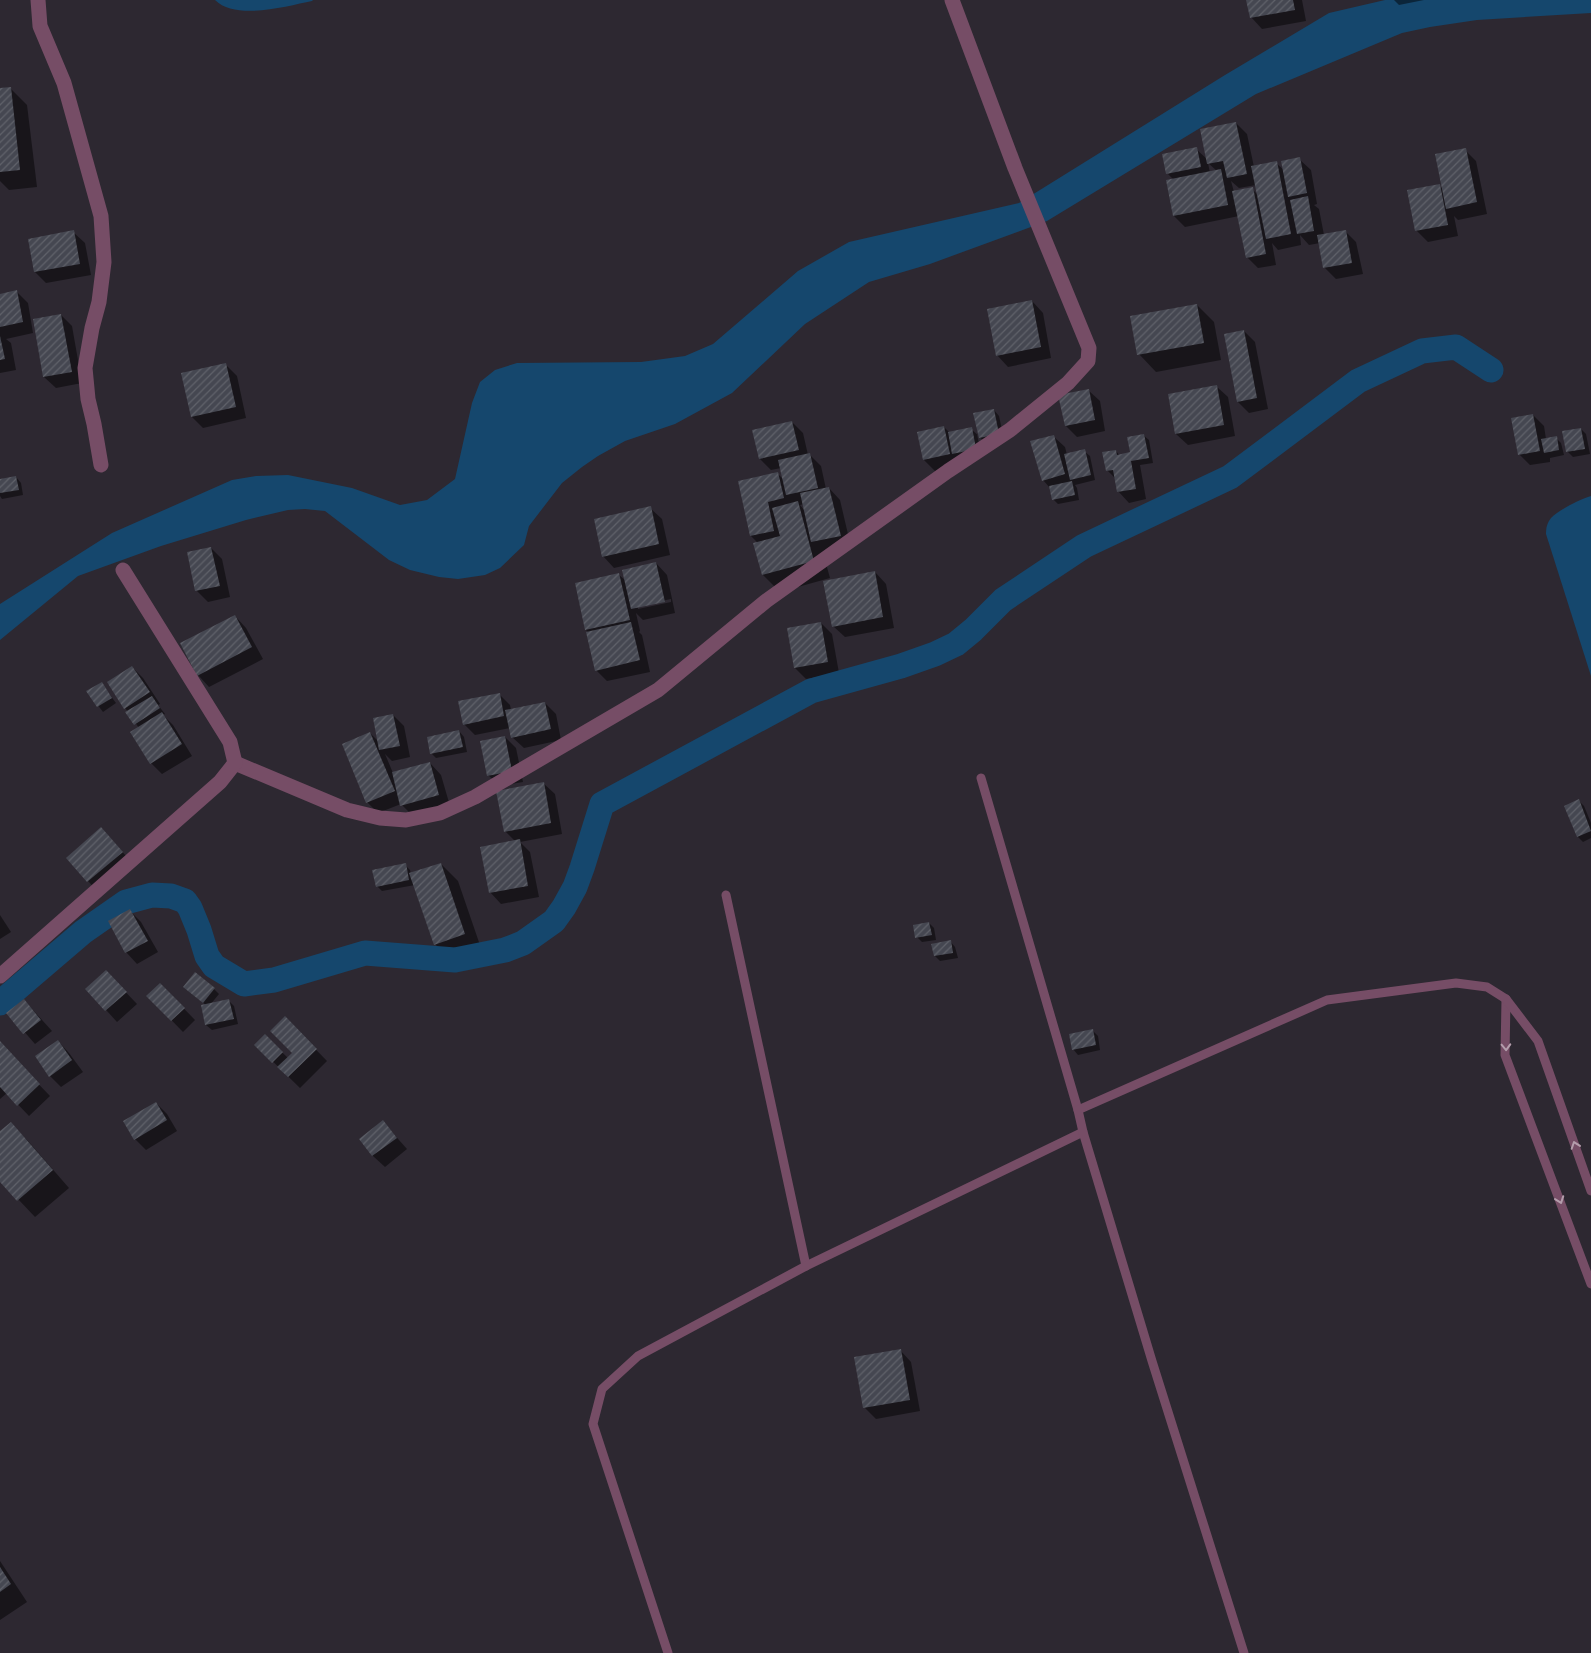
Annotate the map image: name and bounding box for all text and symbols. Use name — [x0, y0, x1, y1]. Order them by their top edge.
one-way arrow — [1501, 1044, 1511, 1052]
one-way arrow — [1571, 1141, 1581, 1150]
one-way arrow — [1554, 1195, 1564, 1204]

